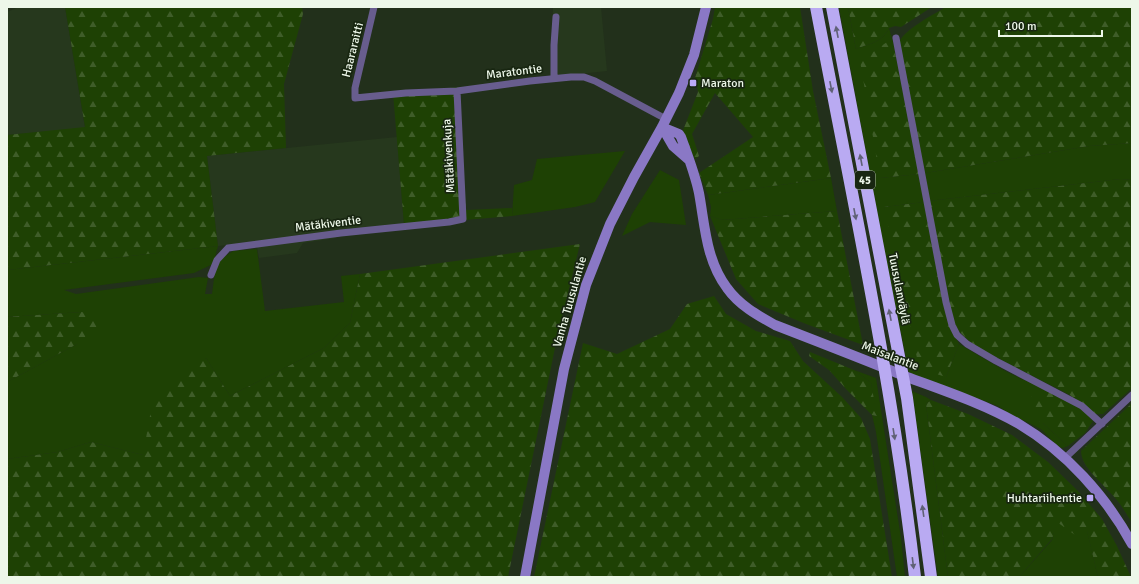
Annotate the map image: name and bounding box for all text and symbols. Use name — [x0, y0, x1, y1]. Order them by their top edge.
scale bar — [999, 12, 1102, 38]
text: 100 m — [1005, 19, 1037, 34]
street label: Haararaitti — [339, 21, 367, 79]
one-way arrow — [834, 26, 840, 38]
street label: Maratontie — [485, 61, 543, 83]
place label: Maraton — [701, 76, 744, 91]
marker: Maraton — [688, 78, 698, 88]
one-way arrow — [829, 80, 835, 93]
street label: Mätäkivenkuja — [440, 118, 458, 194]
one-way arrow — [858, 154, 864, 166]
road number: 45 — [855, 171, 875, 189]
one-way arrow — [853, 208, 859, 220]
street label: Mätäkiventie — [294, 213, 362, 235]
street label: Tuusulanväylä — [885, 252, 913, 326]
street label: Vanha Tuusulantie — [550, 255, 590, 349]
one-way arrow — [887, 309, 893, 321]
street label: Maisalantie — [859, 338, 921, 374]
one-way arrow — [891, 428, 897, 440]
place label: Huhtariihentie — [1007, 491, 1082, 506]
marker: Huhtariihentie — [1085, 493, 1095, 503]
one-way arrow — [920, 504, 926, 517]
one-way arrow — [910, 557, 917, 569]

